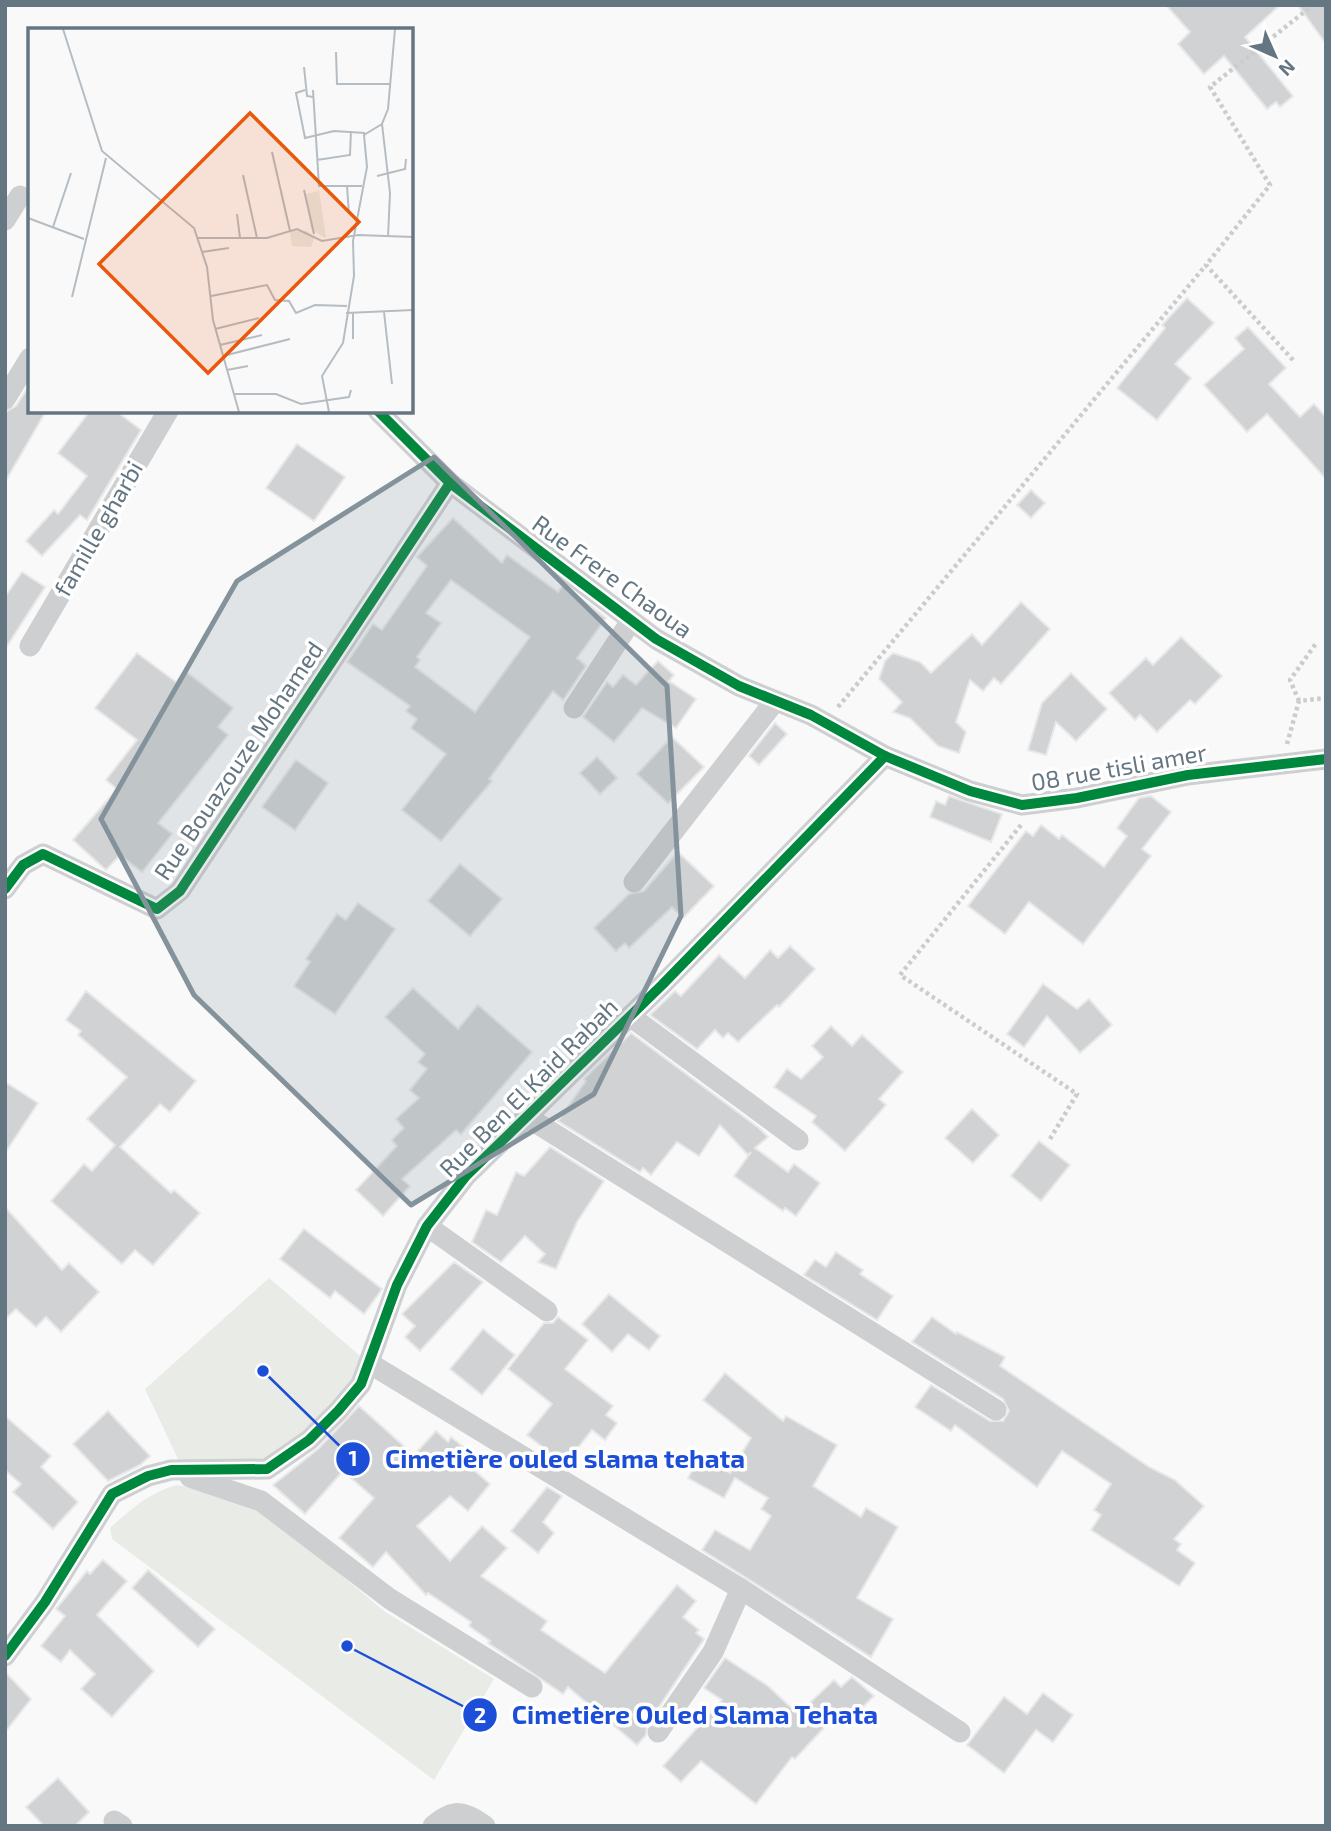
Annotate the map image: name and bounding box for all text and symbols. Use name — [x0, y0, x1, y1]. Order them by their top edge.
north arrow — [1240, 21, 1310, 91]
inset map — [28, 28, 413, 413]
text: N — [1274, 55, 1300, 81]
street label: famille gharbi — [47, 455, 148, 601]
street label: Rue Frere Chaoua — [527, 508, 698, 643]
street label: Rue Bouazouze Mohamed — [147, 635, 329, 885]
street label: 08 rue tisli amer — [1029, 737, 1209, 796]
street label: Rue Ben El Kaid Rabah — [433, 992, 623, 1182]
callout: Cimetière ouled slama tehata — [335, 1435, 759, 1482]
text: Cimetière ouled slama tehata — [385, 1442, 745, 1473]
text: 1 — [348, 1445, 358, 1470]
callout: Cimetière Ouled Slama Tehata — [463, 1692, 893, 1739]
text: Cimetière Ouled Slama Tehata — [512, 1698, 878, 1729]
text: 2 — [474, 1702, 486, 1727]

